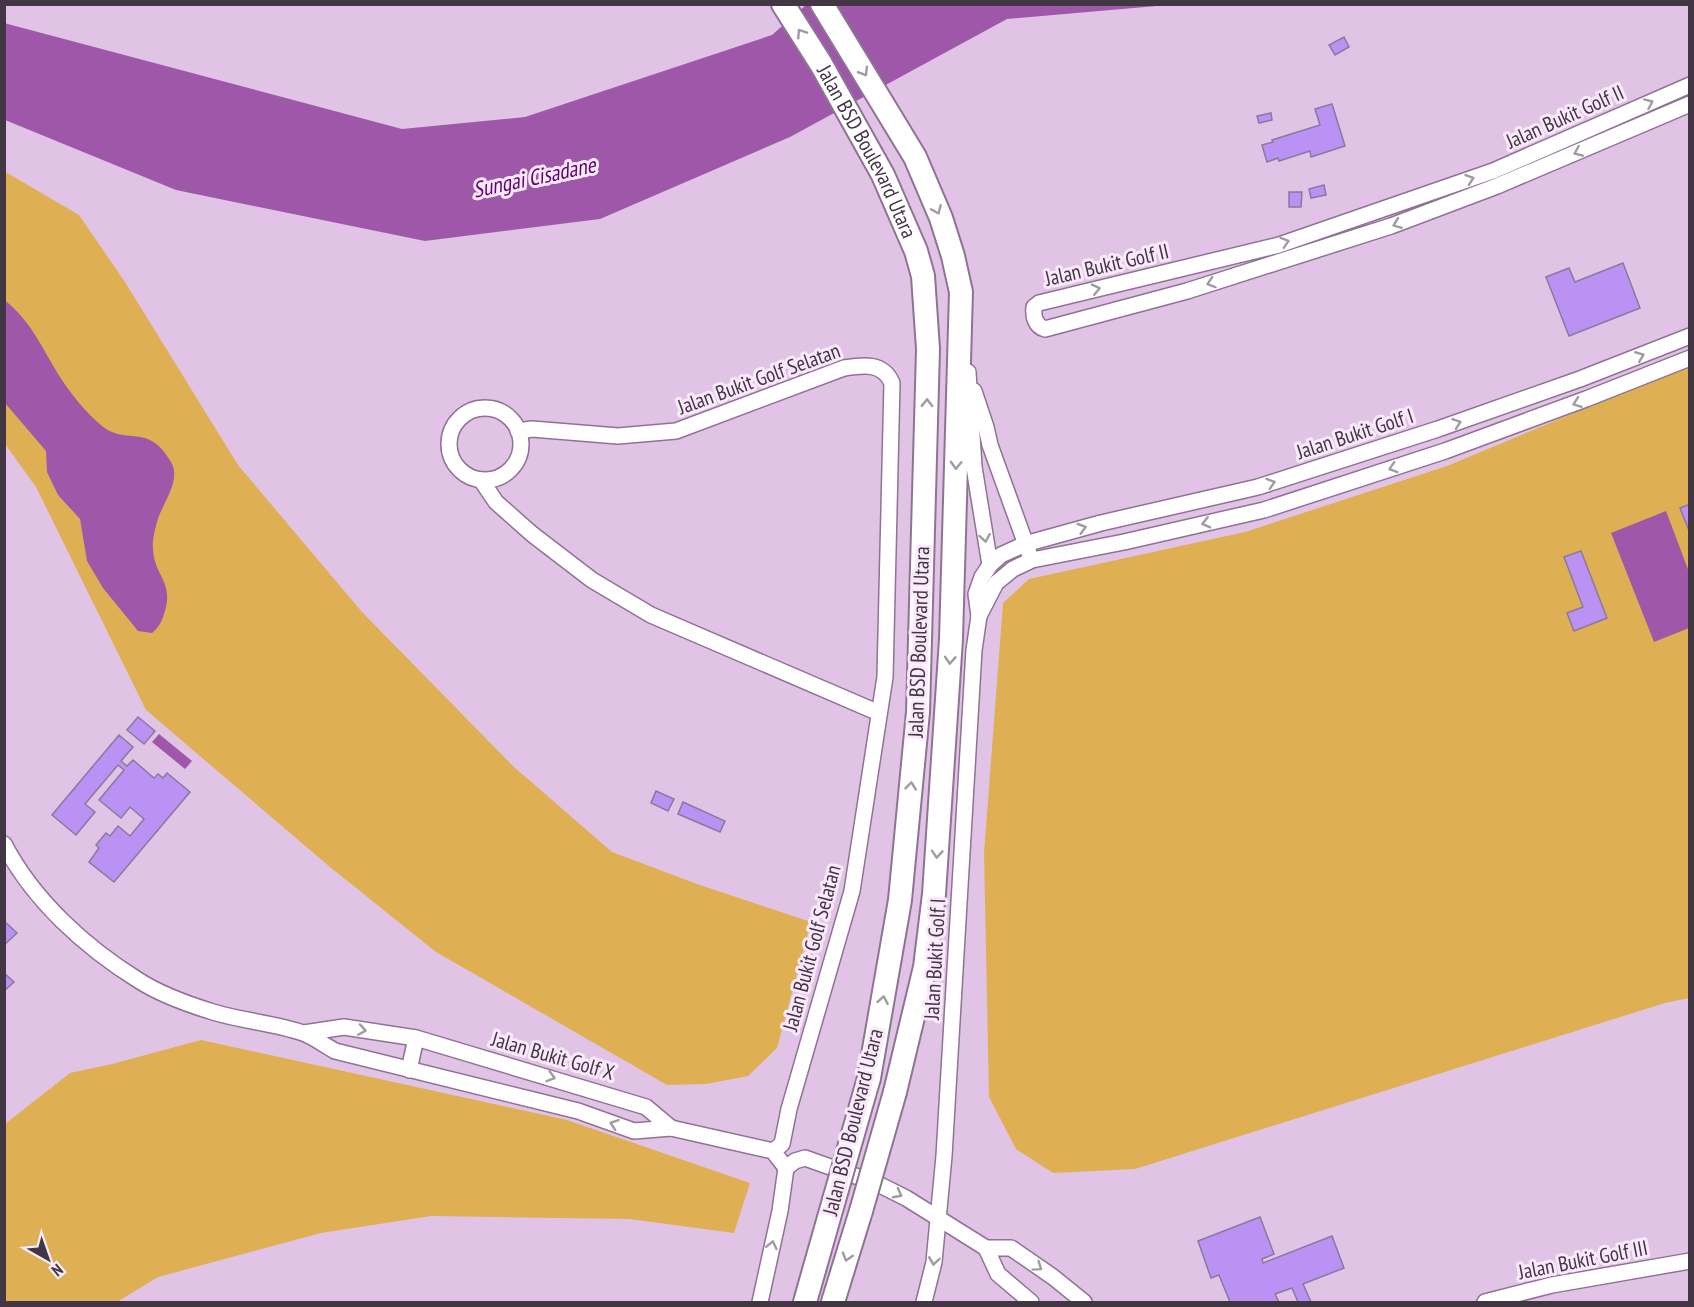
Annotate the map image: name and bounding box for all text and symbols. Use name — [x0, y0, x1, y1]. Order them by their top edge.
one-way arrow — [797, 29, 809, 39]
street label: Jalan BSD Boulevard Utara — [811, 59, 923, 242]
one-way arrow — [856, 66, 868, 76]
street label: Jalan Bukit Golf II — [1501, 79, 1628, 155]
one-way arrow — [1643, 98, 1654, 110]
one-way arrow — [1573, 145, 1584, 157]
water label: Sungai Cisadane — [470, 150, 600, 204]
one-way arrow — [1464, 174, 1475, 187]
one-way arrow — [930, 204, 942, 215]
one-way arrow — [1392, 216, 1403, 229]
street label: Jalan Bukit Golf II — [1041, 237, 1171, 292]
one-way arrow — [1279, 237, 1290, 249]
one-way arrow — [1206, 276, 1217, 289]
one-way arrow — [1091, 284, 1101, 297]
street label: Jalan Bukit Golf Selatan — [673, 337, 844, 421]
one-way arrow — [1634, 350, 1645, 363]
one-way arrow — [1572, 395, 1582, 408]
one-way arrow — [921, 398, 933, 407]
street label: Jalan Bukit Golf I — [1292, 402, 1417, 465]
one-way arrow — [1451, 417, 1462, 430]
one-way arrow — [950, 460, 962, 469]
one-way arrow — [1388, 461, 1399, 473]
one-way arrow — [1265, 477, 1276, 490]
one-way arrow — [1201, 516, 1211, 529]
one-way arrow — [1076, 523, 1087, 535]
one-way arrow — [979, 533, 991, 542]
street label: Jalan BSD Boulevard Utara — [902, 546, 935, 739]
one-way arrow — [944, 655, 957, 664]
one-way arrow — [904, 782, 917, 791]
one-way arrow — [931, 850, 944, 859]
street label: Jalan Bukit Golf Selatan — [776, 862, 847, 1035]
street label: Jalan Bukit Golf I — [918, 898, 951, 1021]
one-way arrow — [876, 995, 888, 1005]
one-way arrow — [357, 1023, 366, 1035]
street label: Jalan Bukit Golf X — [488, 1025, 618, 1086]
street label: Jalan BSD Boulevard Utara — [816, 1026, 889, 1219]
one-way arrow — [545, 1070, 555, 1082]
one-way arrow — [609, 1119, 620, 1132]
one-way arrow — [891, 1187, 902, 1198]
north arrow — [18, 1229, 78, 1289]
street label: Jalan Bukit Golf III — [1515, 1234, 1650, 1285]
one-way arrow — [765, 1241, 778, 1251]
one-way arrow — [842, 1251, 854, 1261]
one-way arrow — [928, 1256, 940, 1265]
text: N — [48, 1260, 67, 1281]
one-way arrow — [1032, 1260, 1043, 1271]

